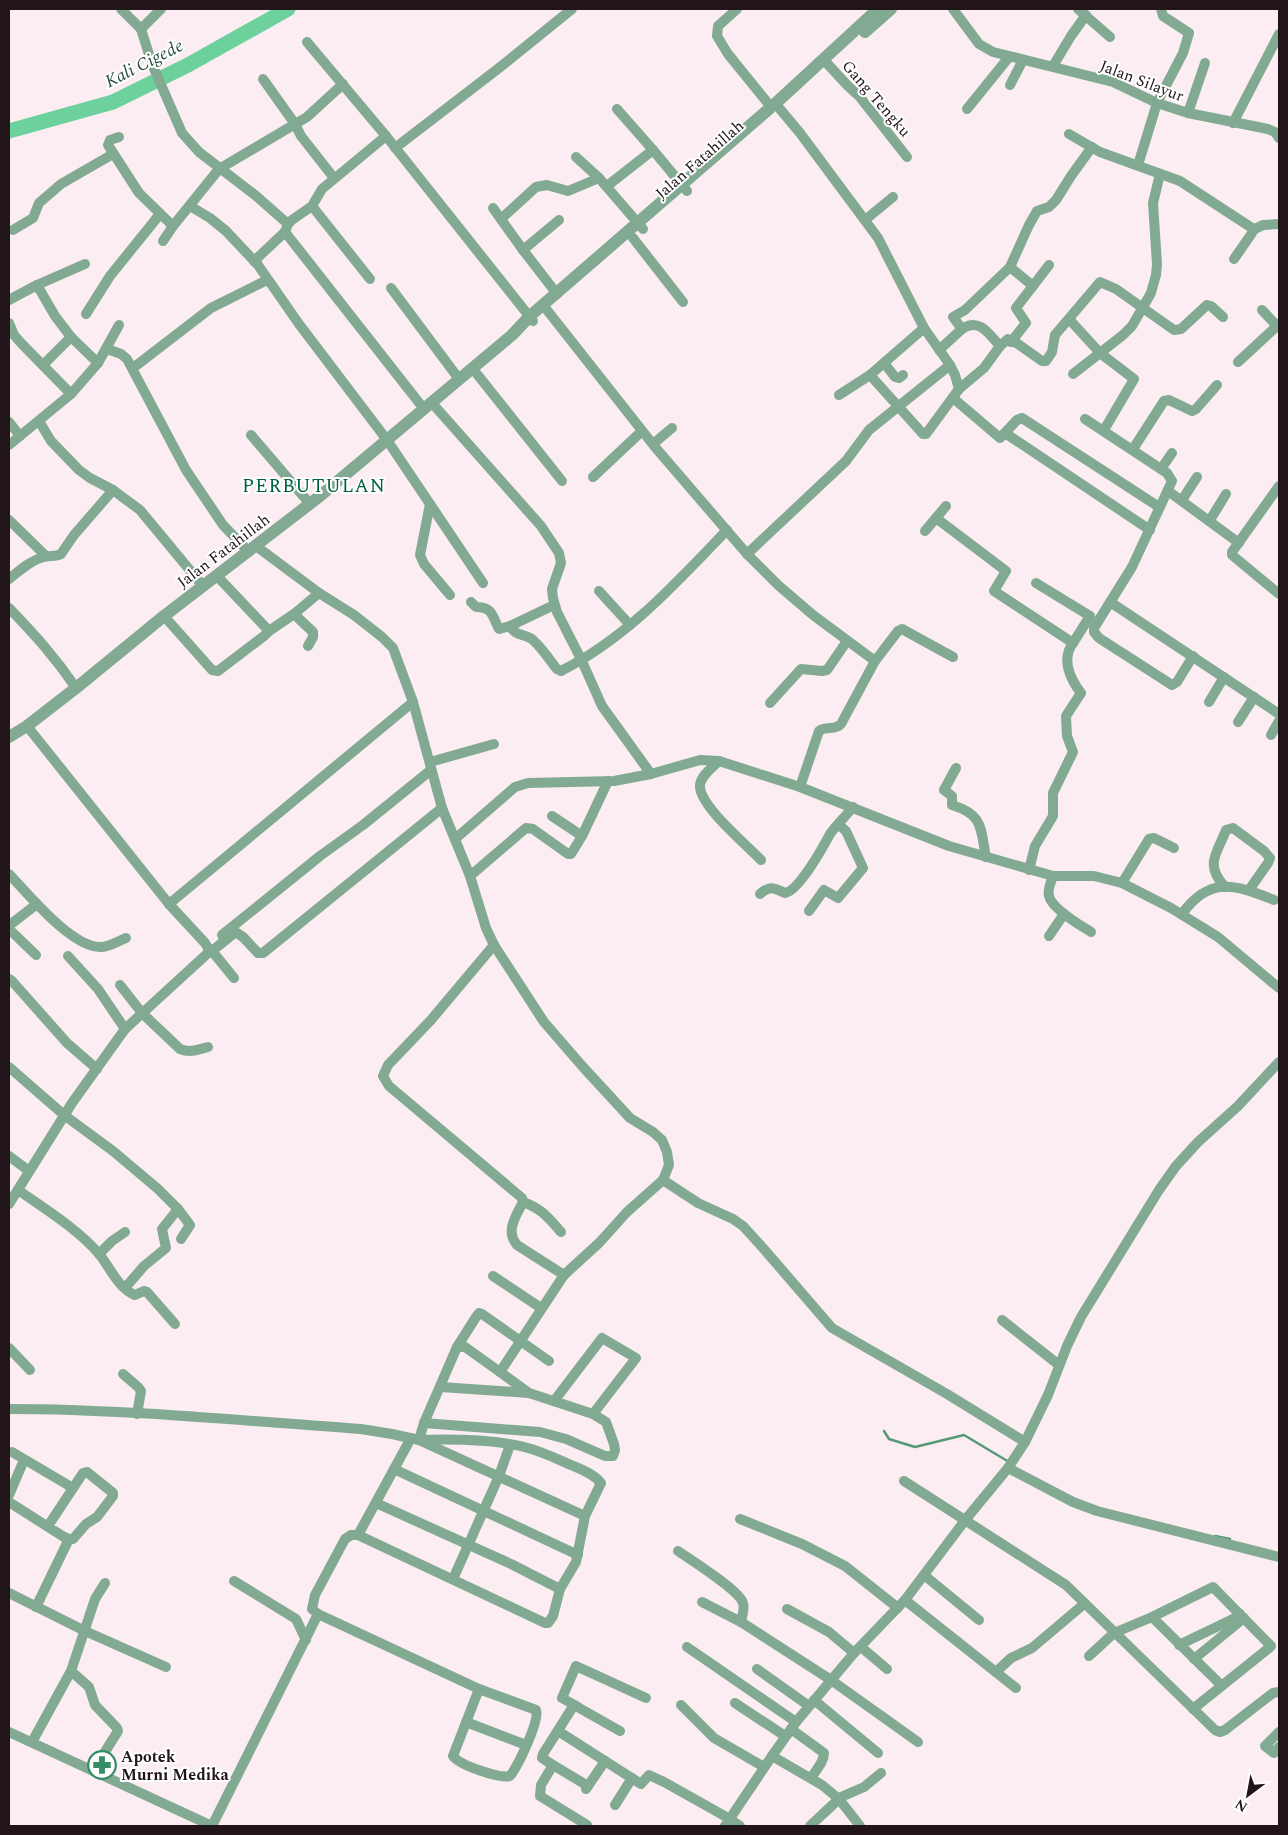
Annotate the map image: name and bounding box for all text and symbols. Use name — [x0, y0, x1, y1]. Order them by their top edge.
water label: Kali Cigede — [100, 32, 188, 95]
street label: Jalan Silayur — [1096, 54, 1187, 108]
street label: Gang Tengku — [836, 55, 917, 143]
street label: Jalan Fatahillah — [650, 114, 749, 205]
district label: PERBUTULAN — [242, 472, 386, 501]
street label: Jalan Fatahillah — [172, 508, 275, 594]
place label: Apotek Murni Medika — [121, 1745, 230, 1787]
pharmacy icon: Apotek Murni Medika — [87, 1750, 117, 1780]
north arrow — [1223, 1770, 1273, 1820]
text: N — [1231, 1794, 1252, 1818]

